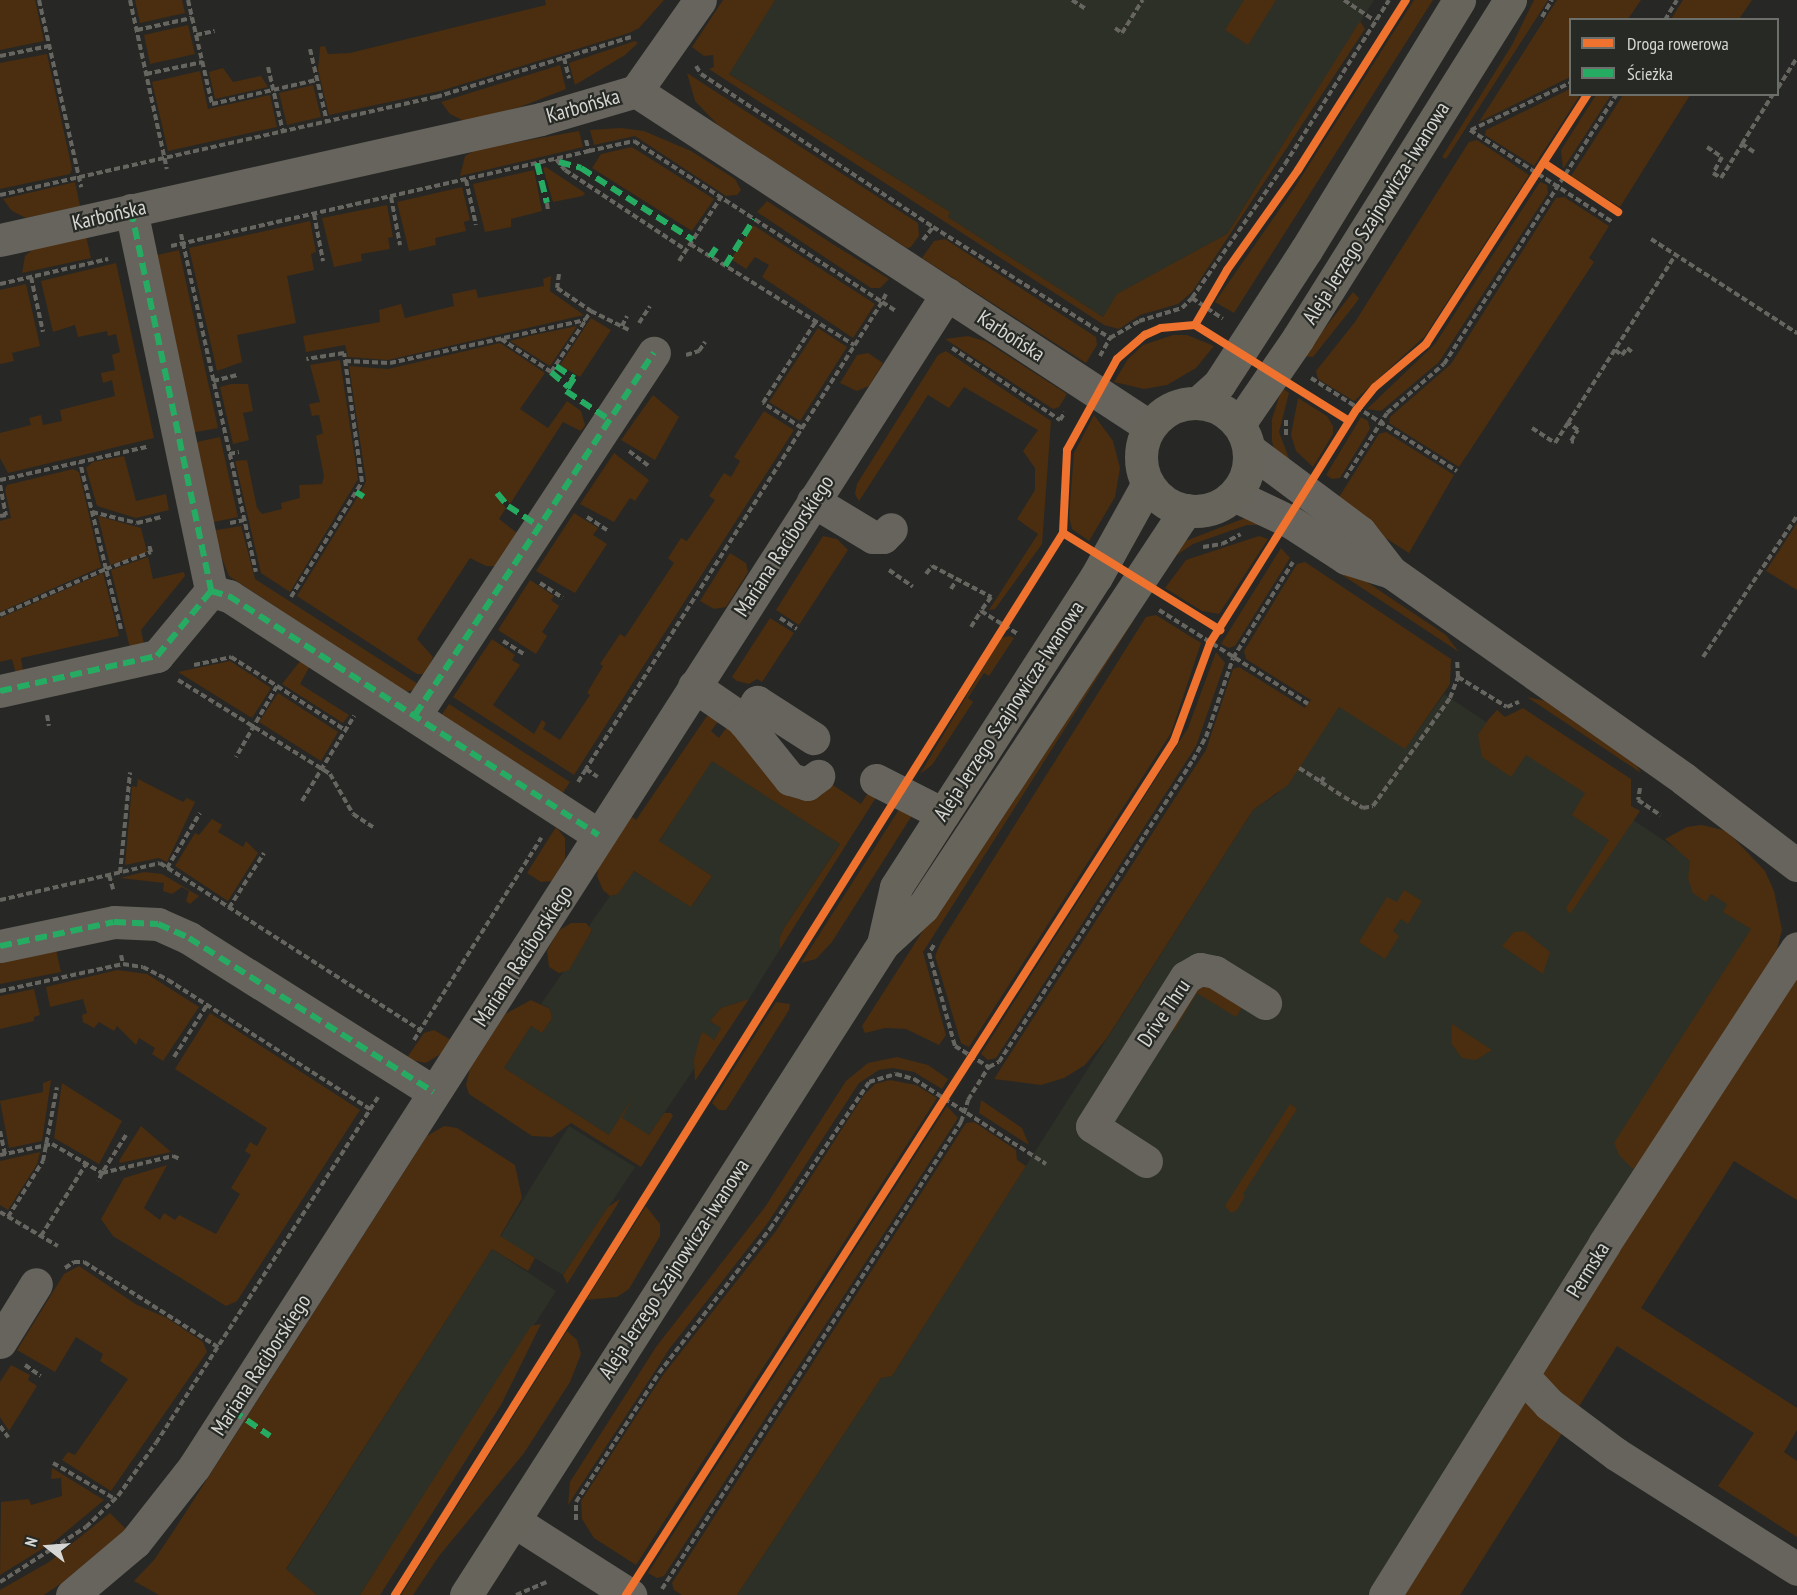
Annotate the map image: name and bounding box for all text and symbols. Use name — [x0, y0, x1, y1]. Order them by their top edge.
legend — [1569, 18, 1779, 96]
text: Droga rowerowa — [1627, 32, 1729, 55]
text: Ścieżka — [1627, 62, 1673, 85]
street label: Karbońska — [543, 84, 623, 128]
street label: Aleja Jerzego Szajnowicza-Iwanowa — [1297, 97, 1455, 329]
street label: Karbońska — [70, 194, 148, 236]
street label: Karbońska — [973, 305, 1049, 367]
street label: Mariana Raciborskiego — [729, 471, 839, 621]
street label: Aleja Jerzego Szajnowicza-Iwanowa — [928, 596, 1090, 826]
street label: Mariana Raciborskiego — [468, 881, 578, 1031]
street label: Drive Thru — [1132, 974, 1196, 1052]
street label: Aleja Jerzego Szajnowicza-Iwanowa — [593, 1154, 755, 1384]
street label: Permska — [1561, 1238, 1615, 1302]
street label: Mariana Raciborskiego — [206, 1290, 316, 1440]
north arrow — [18, 1517, 78, 1577]
text: N — [20, 1535, 42, 1549]

